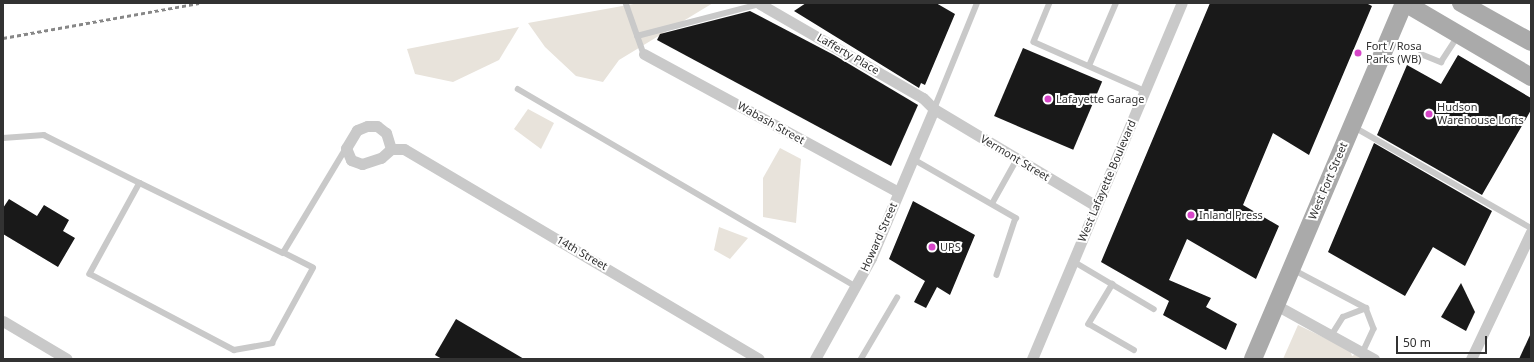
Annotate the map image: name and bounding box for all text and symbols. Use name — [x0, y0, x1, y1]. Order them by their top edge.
street label: Lafferty Place — [814, 31, 882, 77]
place label: Fort / Rosa Parks (WB) — [1366, 40, 1422, 66]
marker: Fort / Rosa Parks (WB) — [1353, 48, 1363, 58]
place label: Lafayette Garage — [1056, 92, 1144, 106]
marker: Lafayette Garage — [1043, 94, 1053, 104]
street label: Wabash Street — [735, 99, 807, 147]
place label: Hudson Warehouse Lofts — [1437, 101, 1524, 127]
marker: Hudson Warehouse Lofts — [1424, 109, 1434, 119]
street label: West Lafayette Boulevard — [1075, 118, 1139, 244]
street label: Vermont Street — [978, 132, 1052, 184]
street label: West Fort Street — [1306, 140, 1350, 222]
street label: Howard Street — [858, 200, 900, 274]
place label: Inland Press — [1199, 208, 1263, 222]
marker: Inland Press — [1186, 210, 1196, 220]
street label: 14th Street — [554, 233, 610, 273]
place label: UPS — [940, 240, 961, 254]
marker: UPS — [927, 242, 937, 252]
scale bar — [1398, 328, 1489, 354]
text: 50 m — [1403, 334, 1431, 351]

